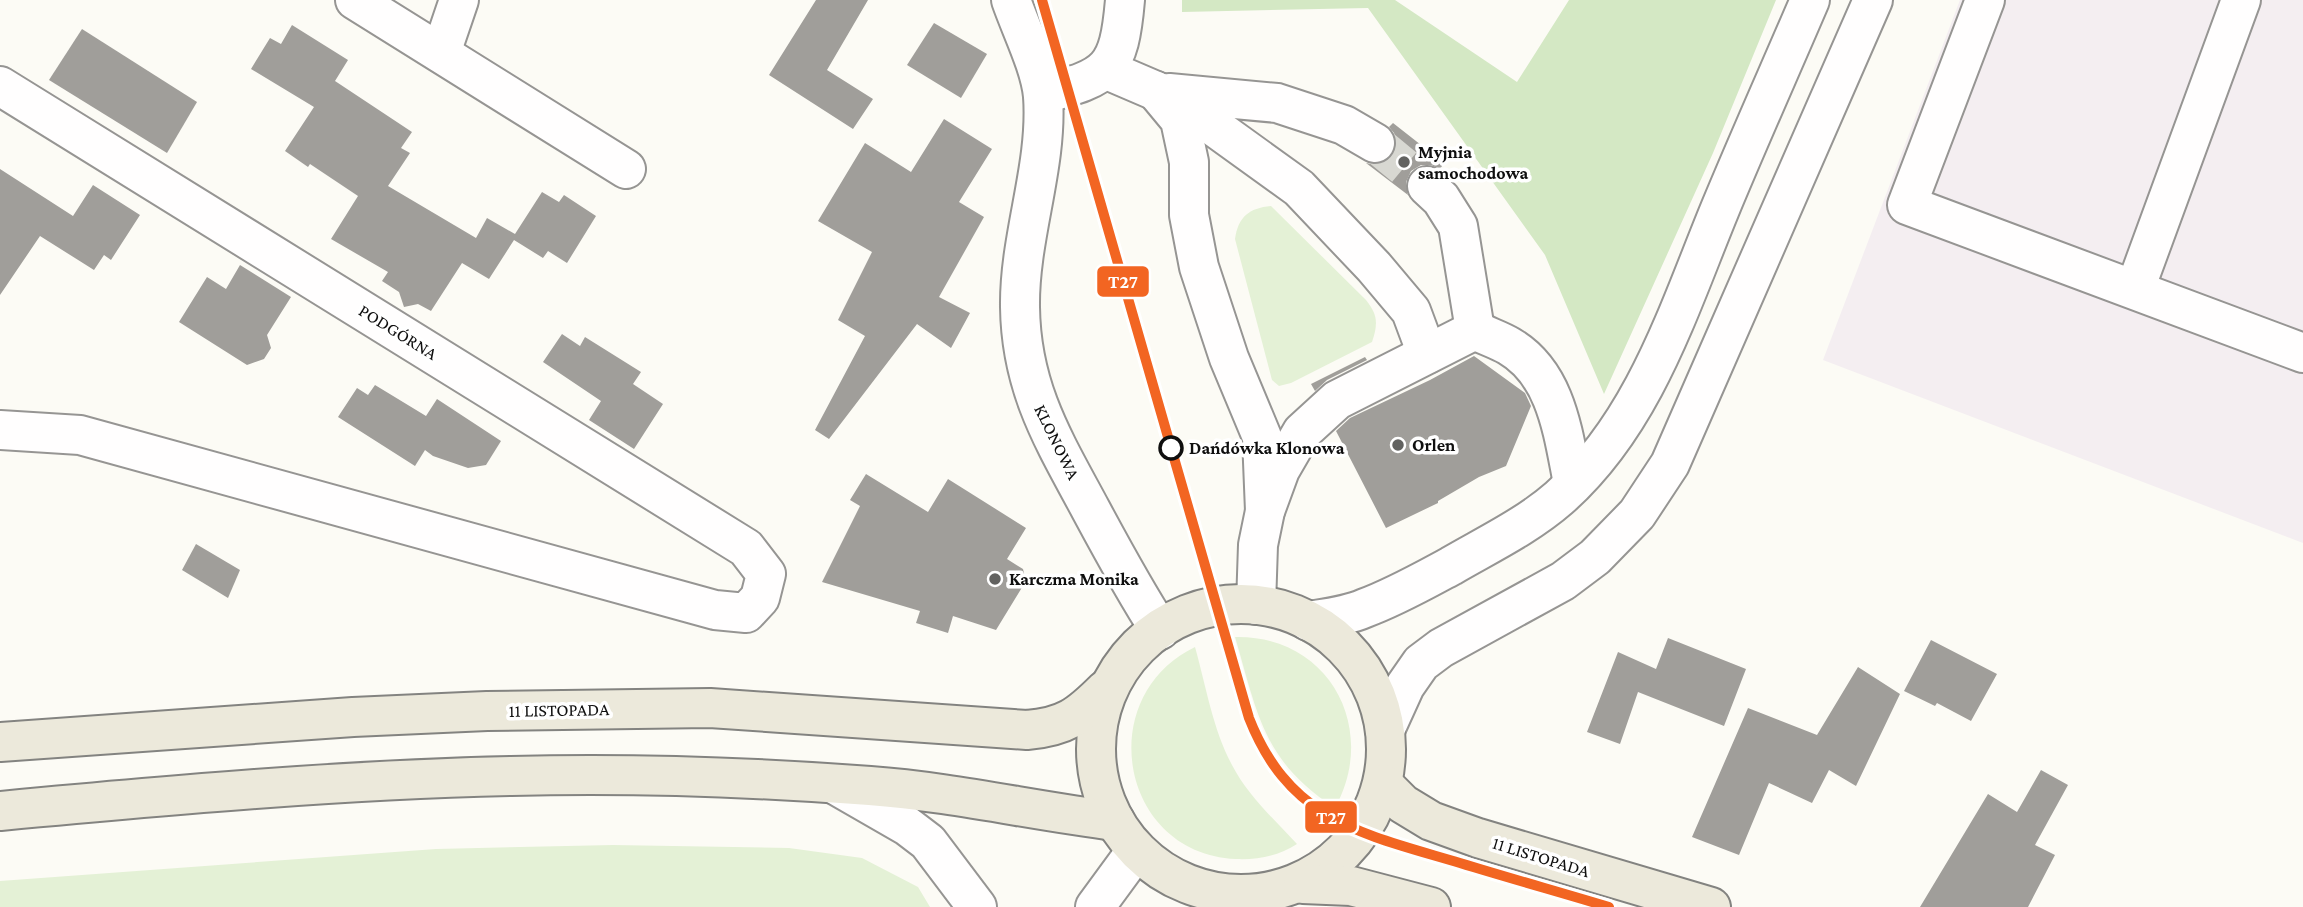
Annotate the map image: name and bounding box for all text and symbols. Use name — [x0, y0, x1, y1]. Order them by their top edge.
place label: Myjnia samochodowa — [1418, 142, 1529, 183]
marker: Myjnia samochodowa — [1396, 154, 1412, 170]
line badge: T27 — [1096, 265, 1150, 298]
text: T27 — [1108, 271, 1138, 292]
street label: PODGÓRNA — [355, 300, 441, 364]
street label: KLONOWA — [1030, 401, 1084, 483]
place label: Orlen — [1412, 435, 1456, 455]
marker: Dańdówka Klonowa — [1159, 436, 1183, 460]
marker: Orlen — [1390, 437, 1406, 453]
place label: Dańdówka Klonowa — [1189, 438, 1345, 458]
place label: Karczma Monika — [1009, 569, 1139, 589]
marker: Karczma Monika — [987, 571, 1003, 587]
street label: 11 LISTOPADA — [509, 699, 610, 721]
line badge: T27 — [1304, 800, 1358, 834]
text: T27 — [1316, 807, 1346, 828]
street label: 11 LISTOPADA — [1490, 833, 1593, 881]

